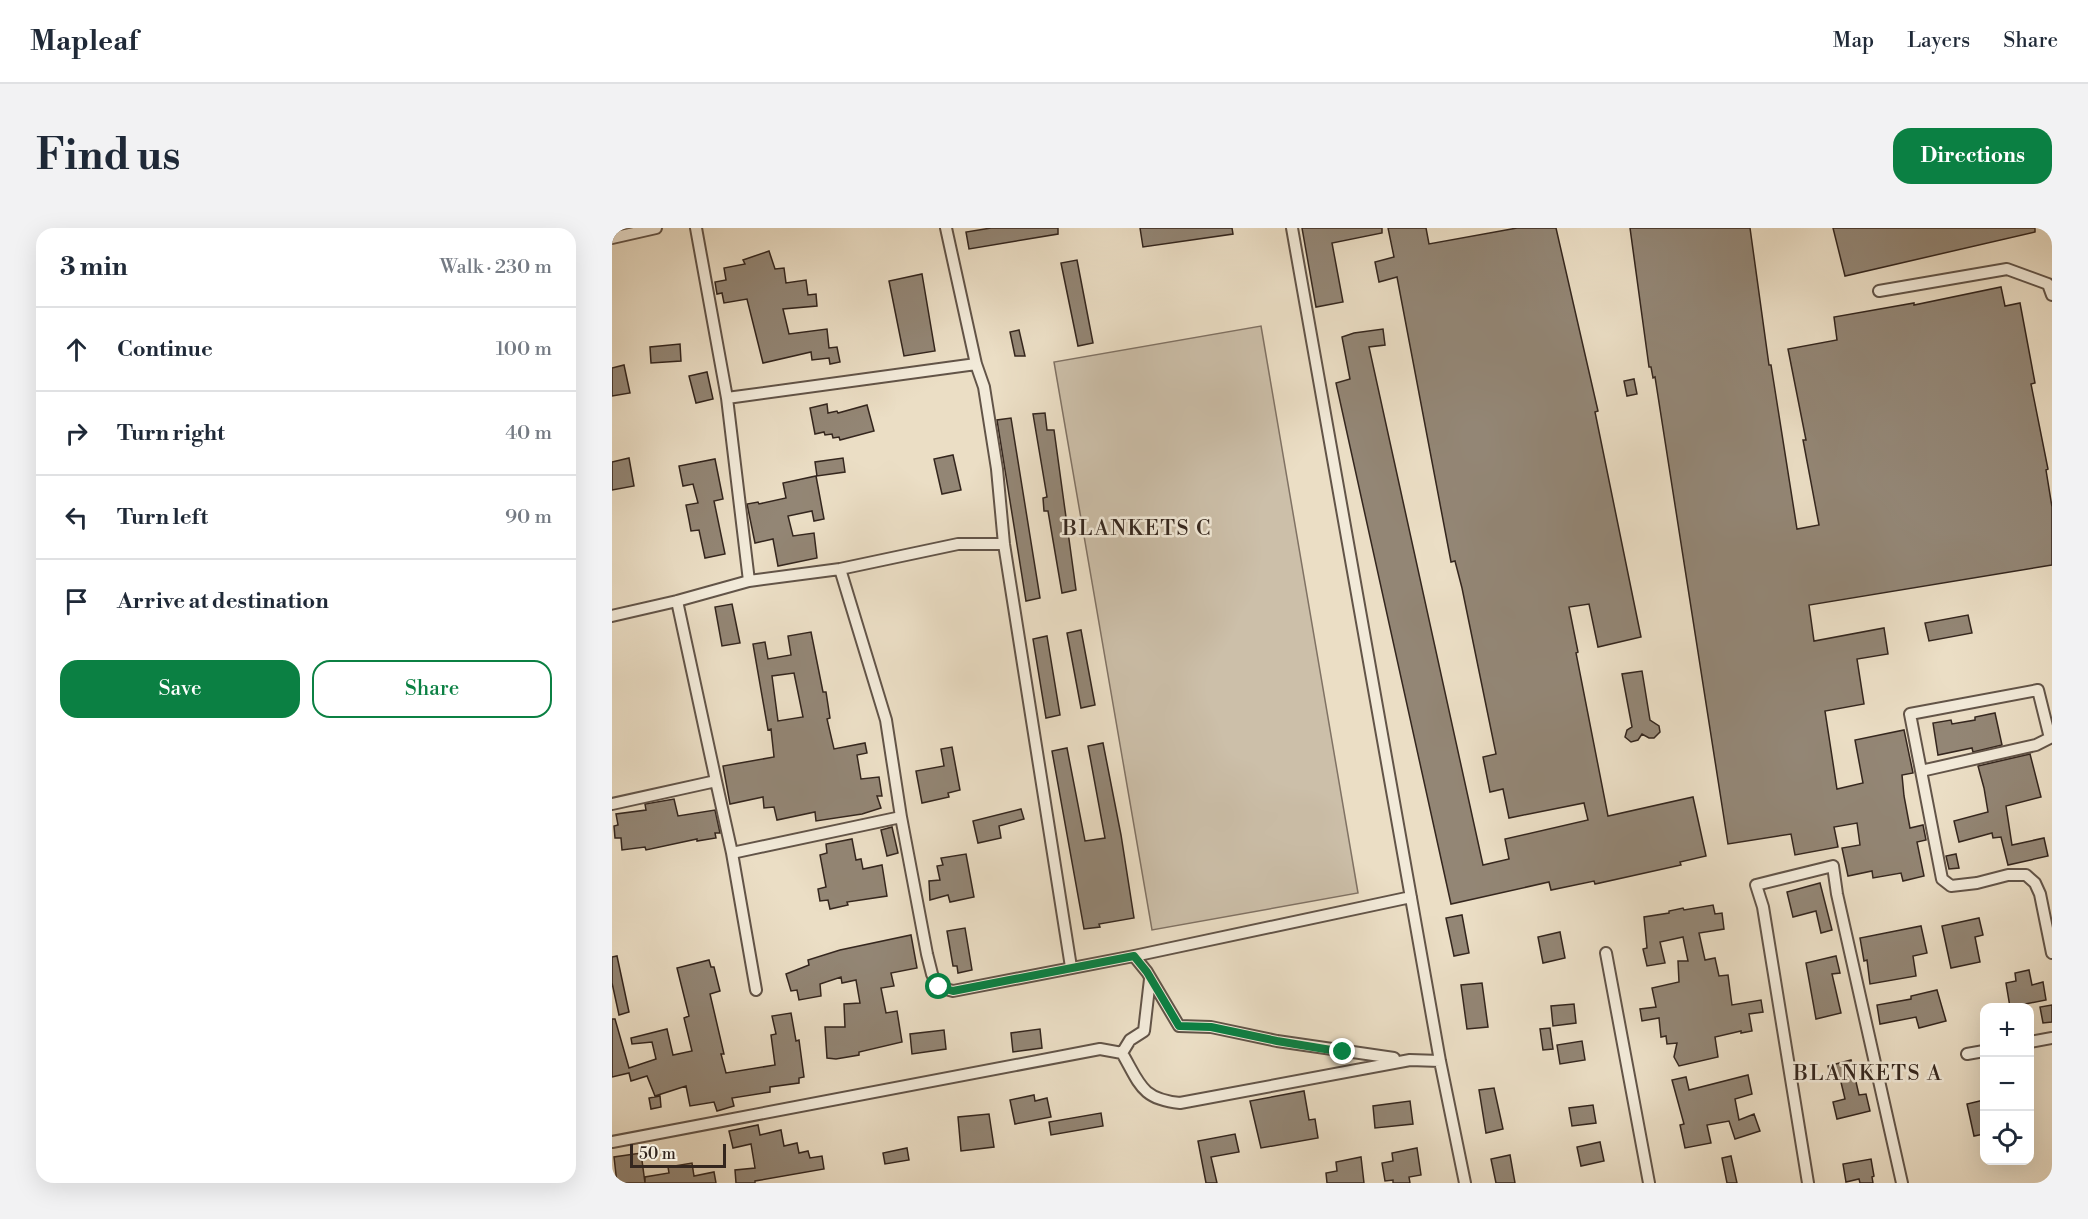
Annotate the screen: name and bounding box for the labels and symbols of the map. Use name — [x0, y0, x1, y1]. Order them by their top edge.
district label: BLANKETS C — [1061, 516, 1212, 542]
route start — [925, 973, 951, 999]
route end — [1329, 1038, 1355, 1064]
district label: BLANKETS A — [1792, 1061, 1943, 1087]
scale bar — [630, 1141, 726, 1168]

